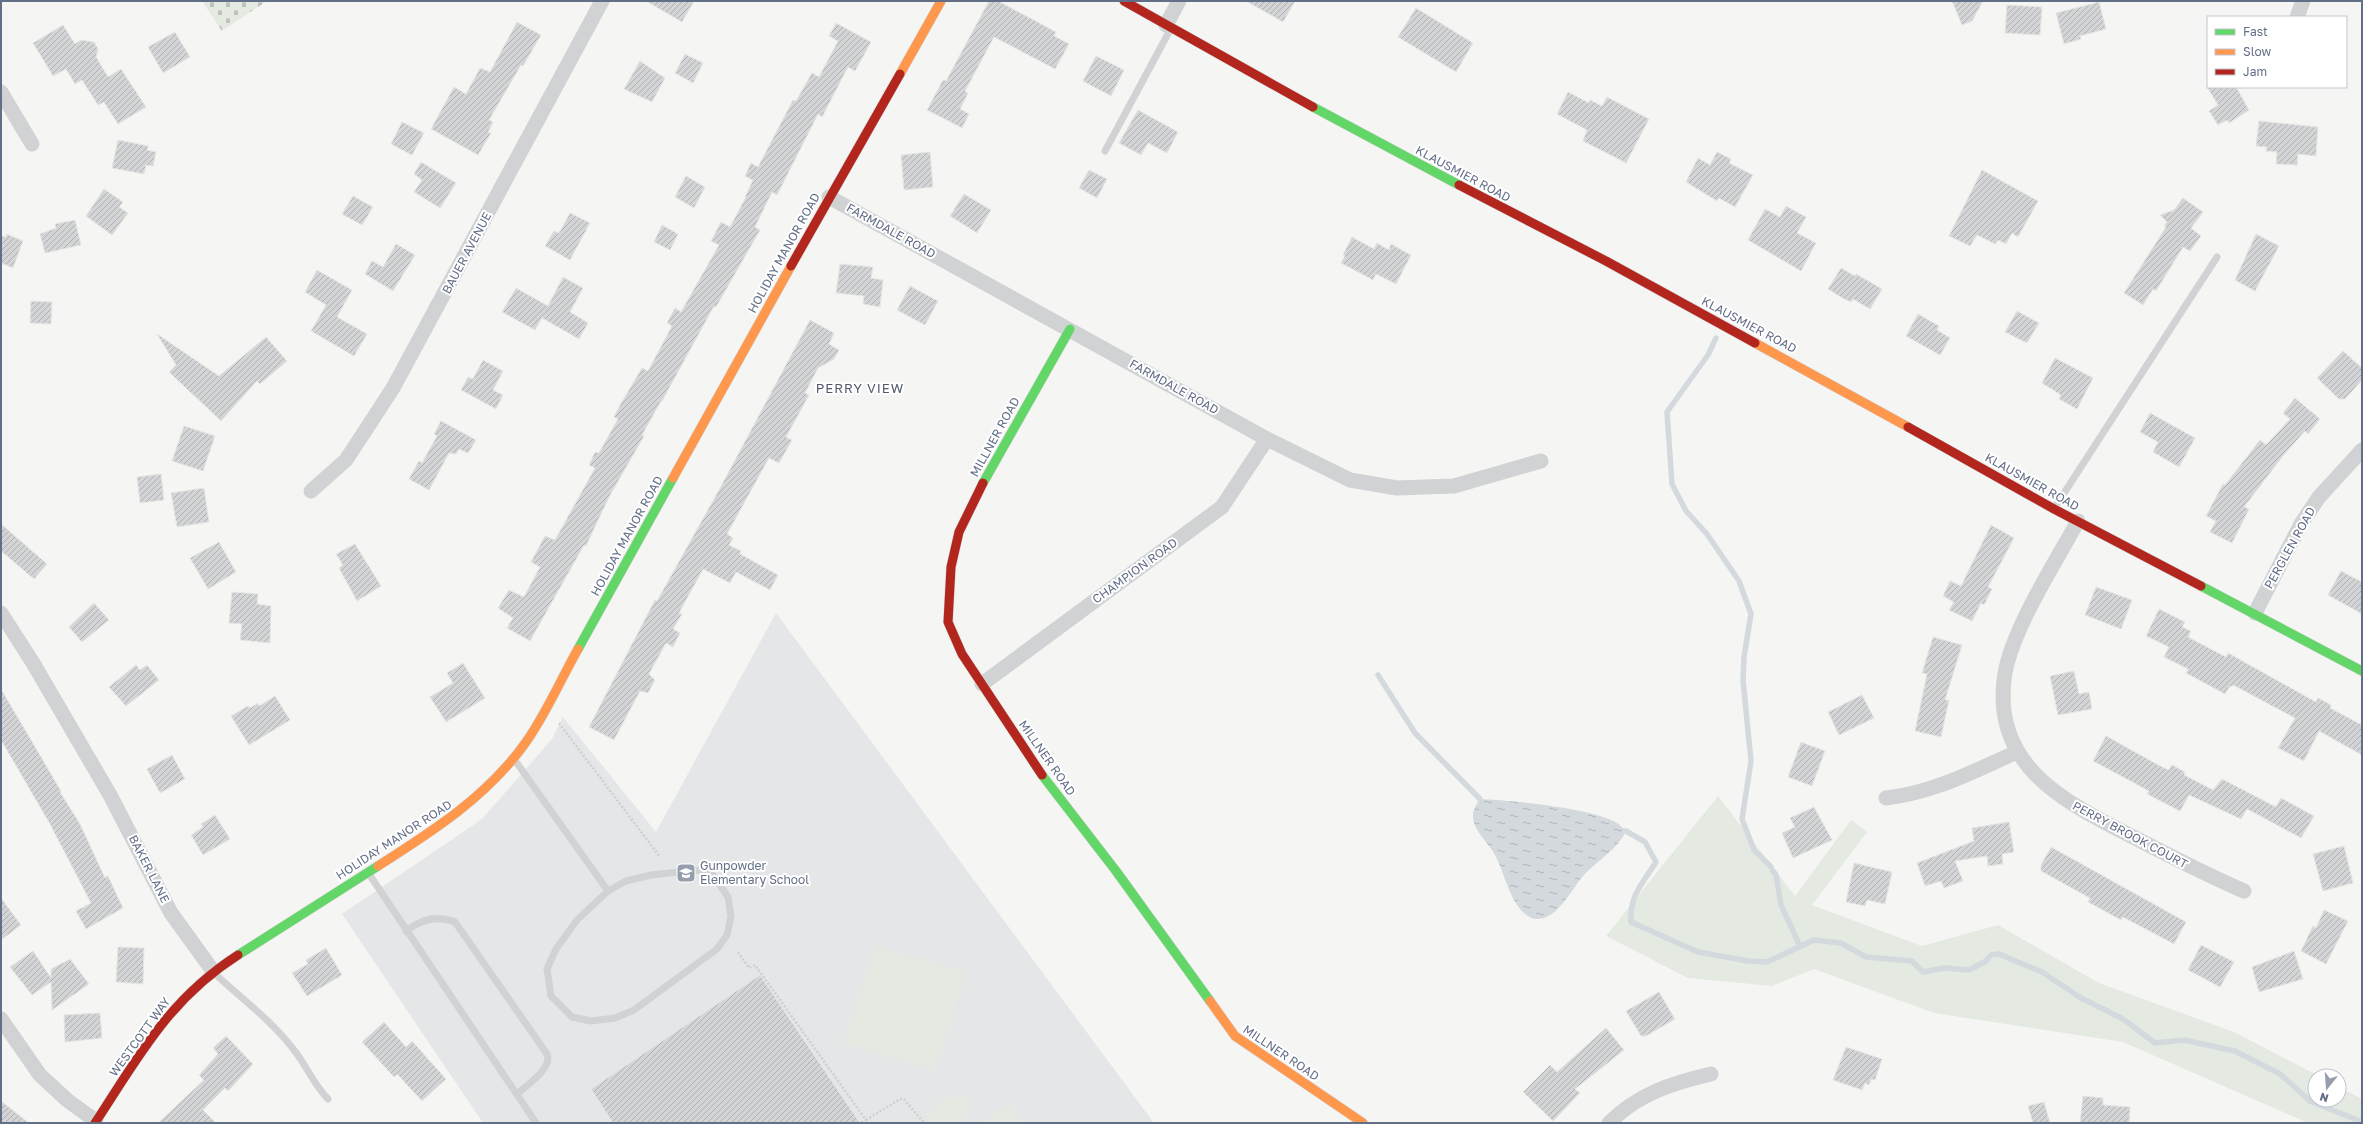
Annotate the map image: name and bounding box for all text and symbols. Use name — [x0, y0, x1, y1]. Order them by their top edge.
legend — [2207, 16, 2347, 88]
text: Fast — [2243, 24, 2268, 39]
text: Slow — [2243, 44, 2271, 59]
text: Jam — [2243, 64, 2267, 79]
street label: KLAUSMIER ROAD — [1413, 142, 1513, 205]
street label: HOLIDAY MANOR ROAD — [744, 190, 823, 315]
street label: FARMDALE ROAD — [844, 200, 938, 261]
street label: BAUER AVENUE — [439, 209, 494, 296]
street label: KLAUSMIER ROAD — [1699, 293, 1799, 356]
street label: FARMDALE ROAD — [1127, 356, 1221, 417]
district label: PERRY VIEW — [816, 380, 904, 396]
street label: MILLNER ROAD — [967, 394, 1023, 479]
street label: KLAUSMIER ROAD — [1983, 449, 2082, 514]
street label: HOLIDAY MANOR ROAD — [587, 473, 666, 598]
street label: PERGLEN ROAD — [2261, 504, 2318, 591]
street label: CHAMPION ROAD — [1089, 535, 1180, 606]
street label: MILLNER ROAD — [1016, 717, 1079, 798]
street label: HOLIDAY MANOR ROAD — [333, 797, 454, 883]
street label: PERRY BROOK COURT — [2070, 798, 2191, 872]
street label: BAKER LANE — [126, 832, 173, 905]
place label: Gunpowder Elementary School — [700, 858, 809, 887]
school or university icon: Gunpowder Elementary School — [675, 862, 697, 884]
street label: WESTCOTT WAY — [106, 994, 173, 1079]
street label: MILLNER ROAD — [1240, 1022, 1322, 1084]
north arrow — [2307, 1068, 2347, 1108]
text: N — [2318, 1091, 2330, 1105]

